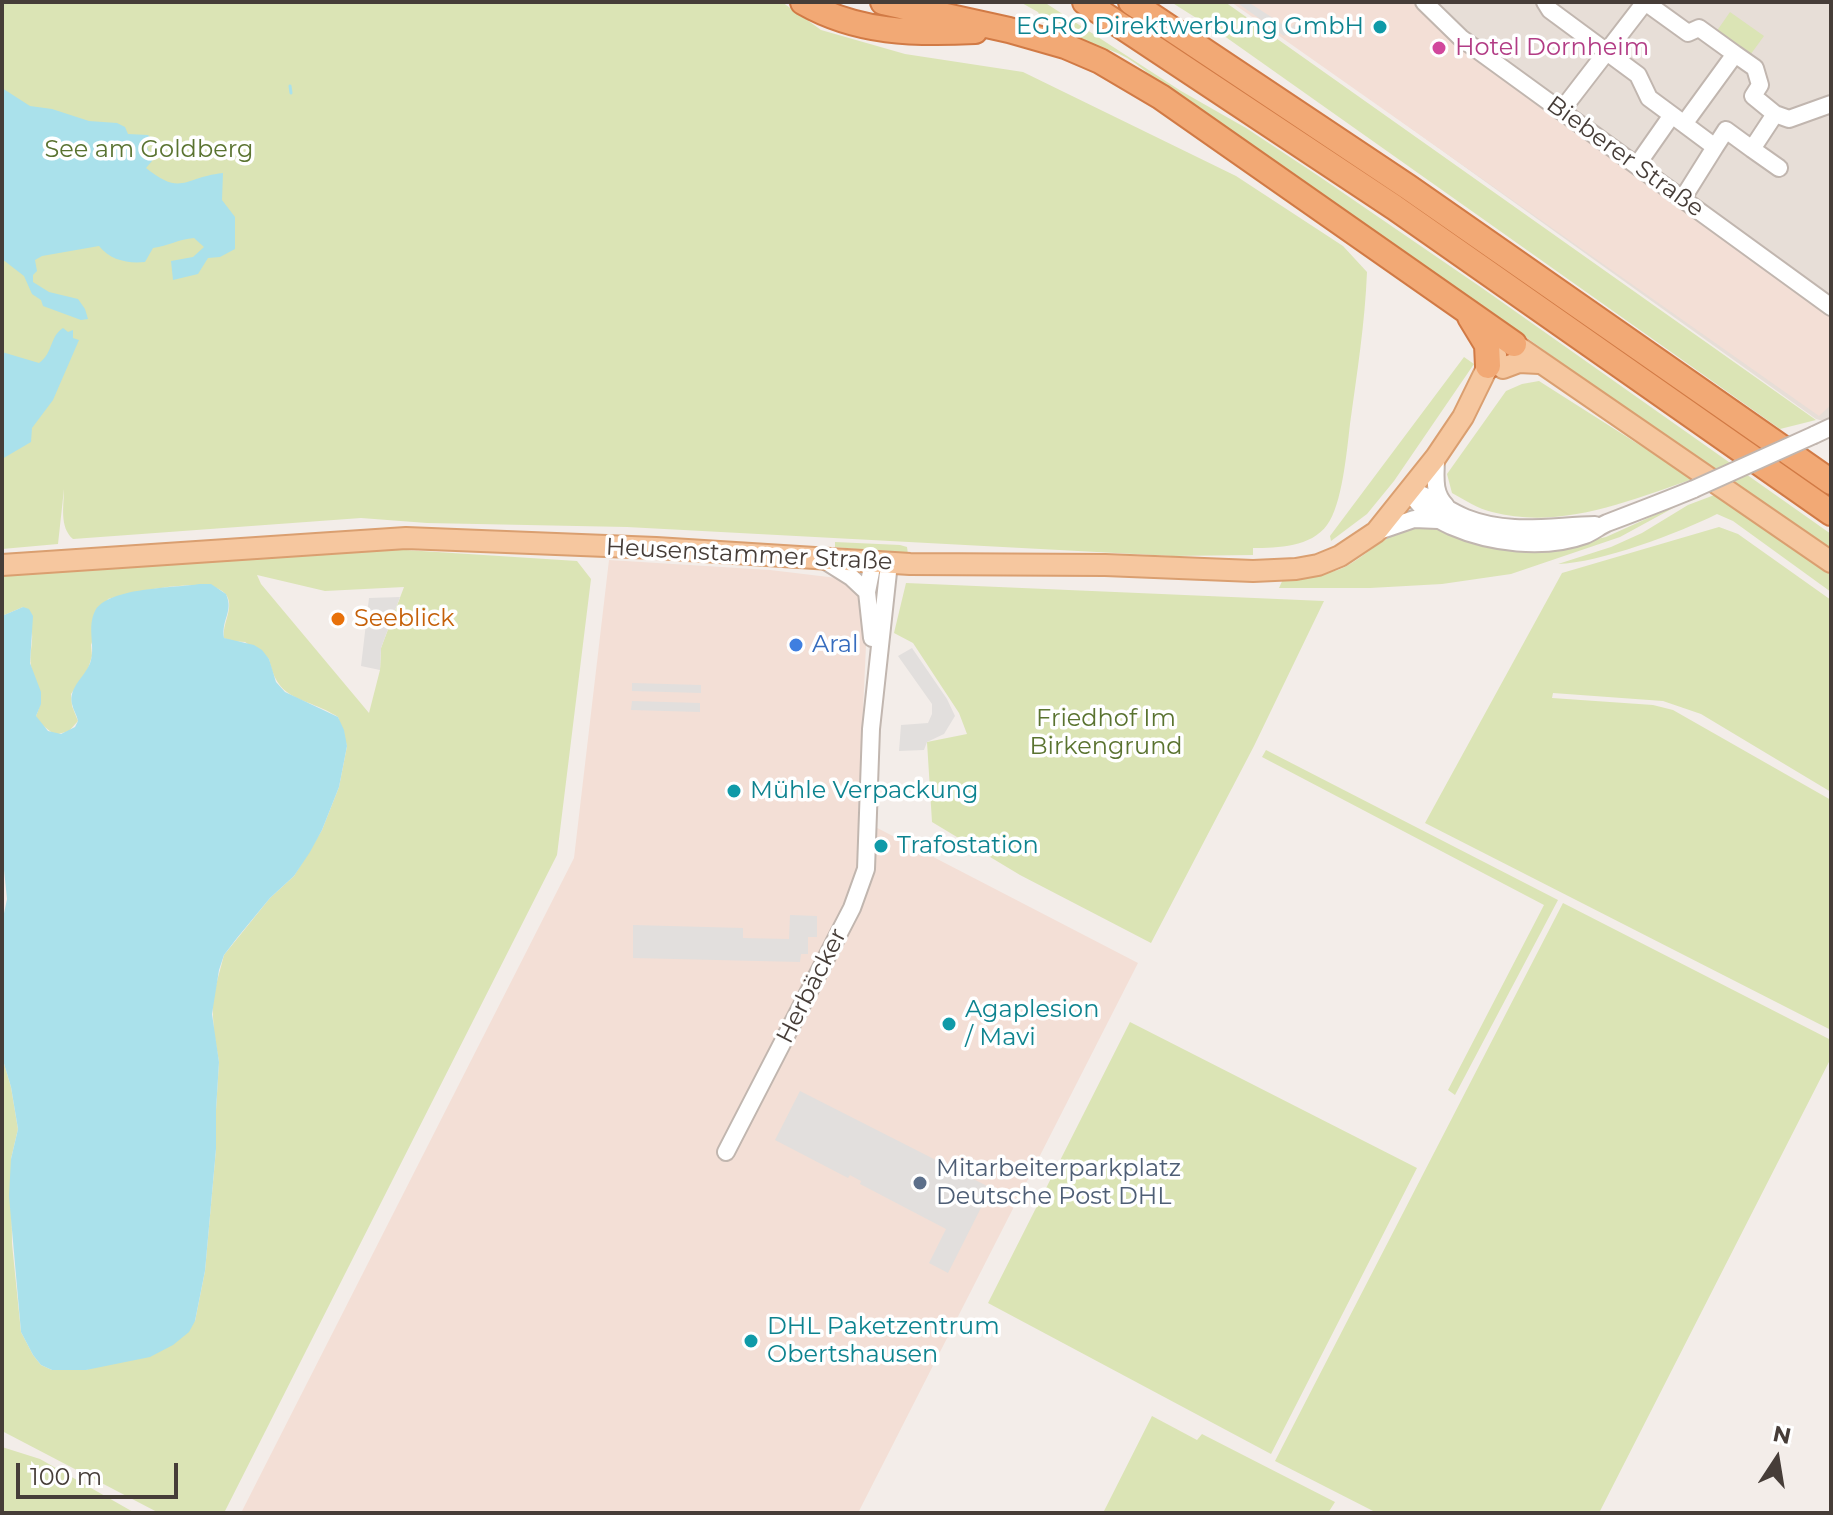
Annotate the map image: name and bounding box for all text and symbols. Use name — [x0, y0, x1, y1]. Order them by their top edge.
place label: EGRO Direktwerbung GmbH — [1016, 13, 1364, 41]
marker: EGRO Direktwerbung GmbH — [1371, 18, 1389, 36]
place label: Hotel Dornheim — [1455, 34, 1649, 62]
marker: Hotel Dornheim — [1430, 39, 1448, 57]
street label: Bieberer Straße — [1541, 90, 1709, 224]
park label: See am Goldberg — [45, 136, 253, 164]
street label: Heusenstammer Straße — [605, 533, 893, 577]
place label: Seeblick — [354, 605, 455, 633]
marker: Seeblick — [329, 610, 347, 628]
place label: Aral — [812, 631, 858, 659]
marker: Aral — [787, 636, 805, 654]
park label: Friedhof Im Birkengrund — [1029, 705, 1183, 761]
place label: Mühle Verpackung — [750, 777, 978, 805]
marker: Mühle Verpackung — [725, 782, 743, 800]
place label: Trafostation — [897, 832, 1039, 860]
marker: Trafostation — [872, 837, 890, 855]
street label: Herbäcker — [771, 924, 853, 1048]
place label: Agaplesion / Mavi — [965, 996, 1099, 1052]
marker: Agaplesion / Mavi — [940, 1015, 958, 1033]
place label: Mitarbeiterparkplatz Deutsche Post DHL — [936, 1155, 1181, 1211]
marker: Mitarbeiterparkplatz Deutsche Post DHL — [911, 1174, 929, 1192]
place label: DHL Paketzentrum Obertshausen — [767, 1313, 1000, 1369]
marker: DHL Paketzentrum Obertshausen — [742, 1332, 760, 1350]
north arrow — [1737, 1419, 1817, 1499]
text: N — [1771, 1420, 1794, 1450]
scale bar — [20, 1447, 182, 1497]
text: 100 m — [30, 1462, 102, 1491]

